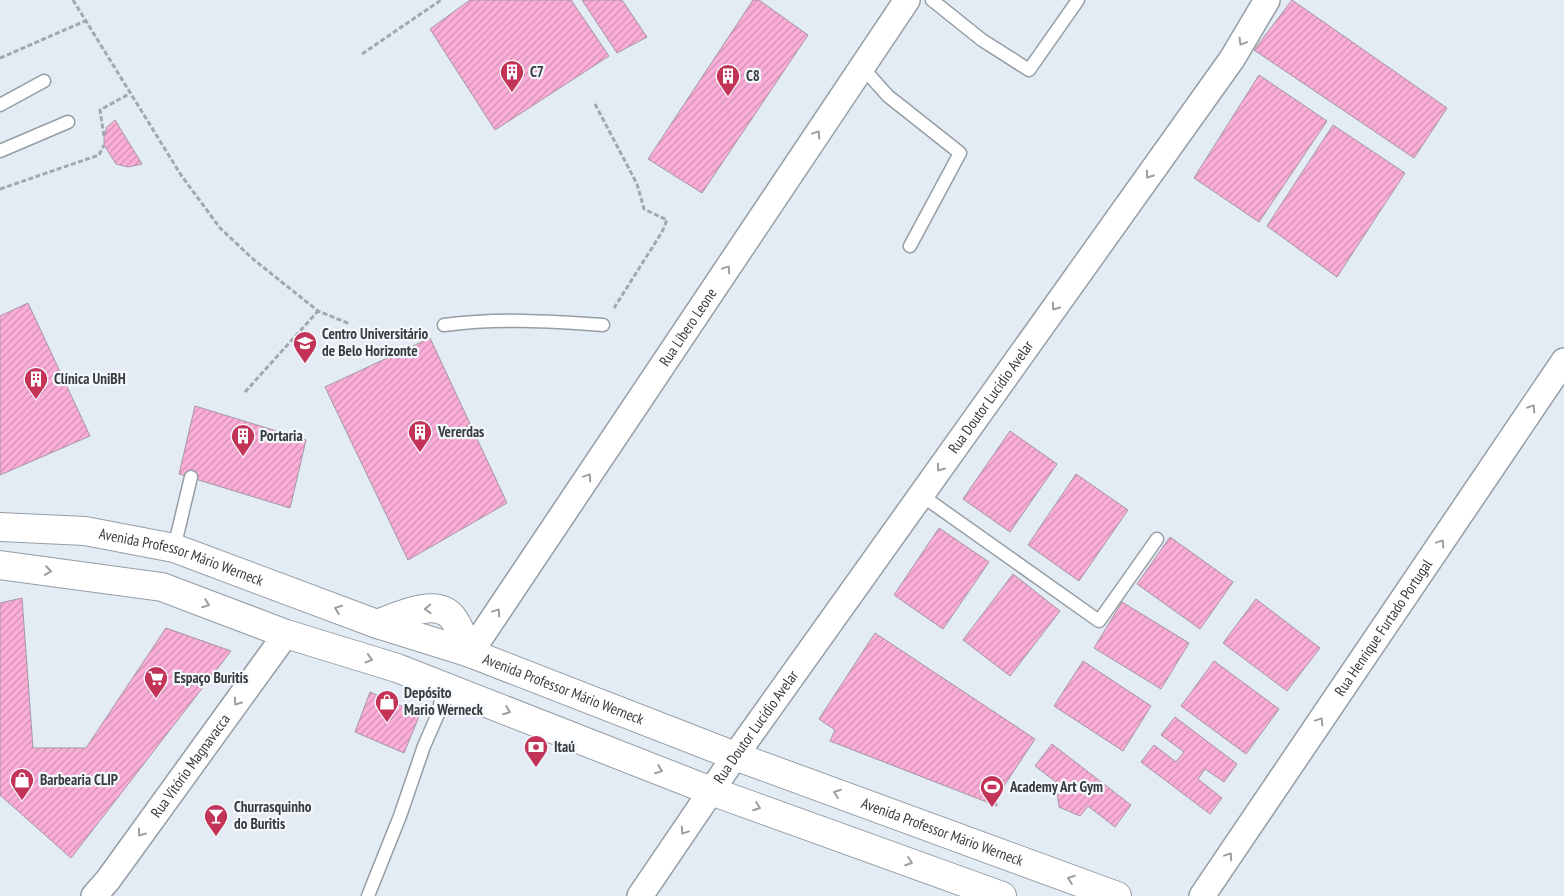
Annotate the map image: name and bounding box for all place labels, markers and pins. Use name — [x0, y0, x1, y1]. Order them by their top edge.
building icon: C7 — [499, 59, 525, 93]
place label: C7 — [530, 62, 544, 81]
building icon: C8 — [715, 63, 741, 97]
place label: C8 — [746, 66, 760, 85]
place label: Centro Universitário de Belo Horizonte — [322, 324, 429, 360]
school or university icon: Centro Universitário de Belo Horizonte — [292, 330, 318, 364]
building icon: Clínica UniBH — [23, 366, 49, 400]
place label: Clínica UniBH — [54, 369, 126, 388]
building icon: Vererdas — [407, 419, 433, 453]
place label: Vererdas — [437, 422, 484, 441]
building icon: Portaria — [230, 423, 256, 457]
place label: Portaria — [260, 426, 303, 445]
supermarket icon: Espaço Buritis — [143, 665, 169, 699]
place label: Espaço Buritis — [174, 668, 248, 687]
place label: Depósito Mario Werneck — [404, 683, 484, 719]
shop icon: Depósito Mario Werneck — [374, 689, 400, 723]
bank icon: Itaú — [523, 734, 549, 768]
place label: Itaú — [554, 737, 575, 756]
shop icon: Barbearia CLIP — [9, 767, 35, 801]
place label: Barbearia CLIP — [40, 770, 118, 789]
sports icon: Academy Art Gym — [979, 774, 1005, 808]
place label: Academy Art Gym — [1009, 777, 1103, 796]
place label: Churrasquinho do Buritis — [234, 797, 312, 833]
bar icon: Churrasquinho do Buritis — [203, 803, 229, 837]

